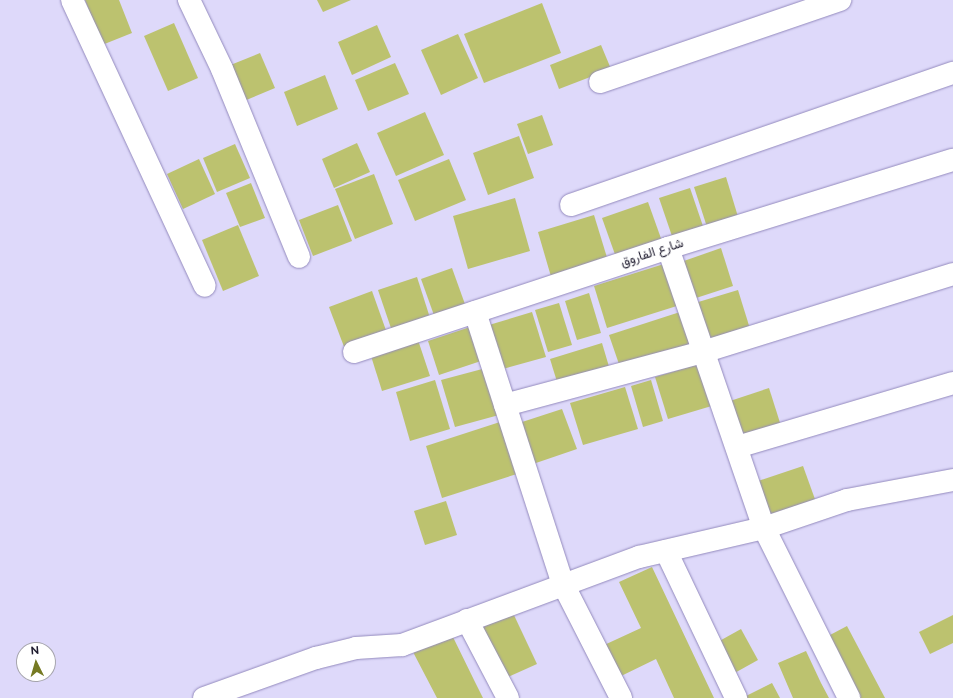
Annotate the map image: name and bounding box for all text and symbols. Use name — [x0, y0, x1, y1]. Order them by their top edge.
street label: شارع الفاروق — [619, 236, 685, 270]
north arrow — [16, 642, 56, 682]
text: N — [30, 644, 40, 657]

